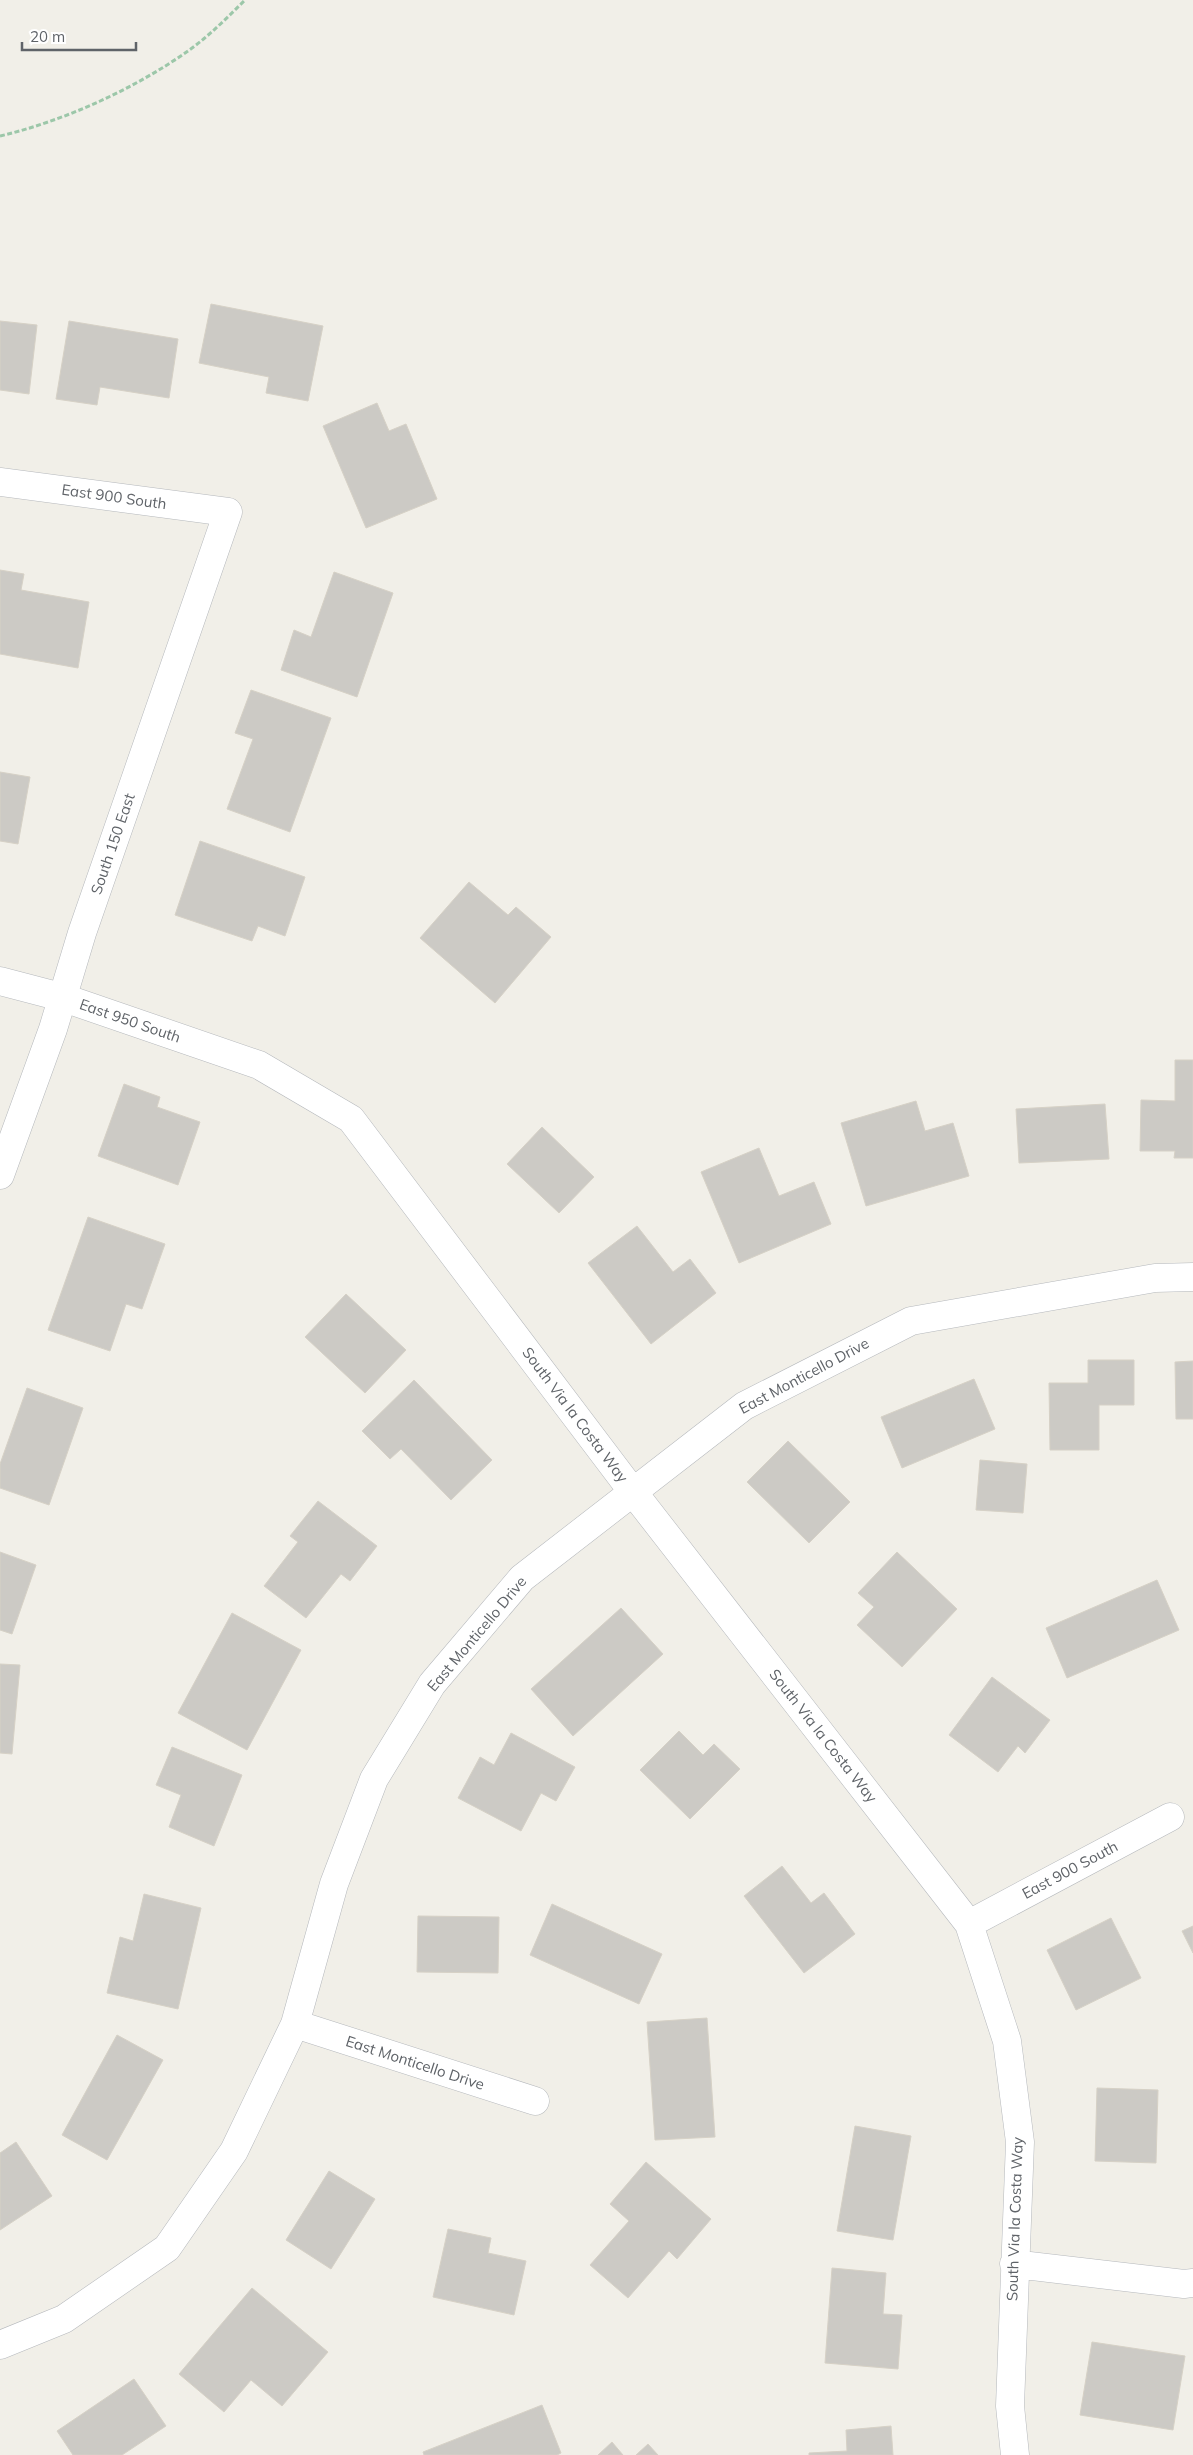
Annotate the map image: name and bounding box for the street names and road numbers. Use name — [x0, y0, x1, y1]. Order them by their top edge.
street label: East 900 South — [60, 480, 168, 513]
street label: South 150 East — [86, 791, 139, 897]
street label: East 950 South — [77, 994, 183, 1047]
street label: East Monticello Drive — [735, 1333, 872, 1418]
street label: South Via la Costa Way — [518, 1343, 633, 1486]
street label: East Monticello Drive — [423, 1572, 530, 1695]
street label: South Via la Costa Way — [765, 1665, 882, 1806]
street label: East 900 South — [1019, 1836, 1121, 1903]
street label: East Monticello Drive — [343, 2031, 487, 2094]
street label: South Via la Costa Way — [1002, 2136, 1027, 2302]

